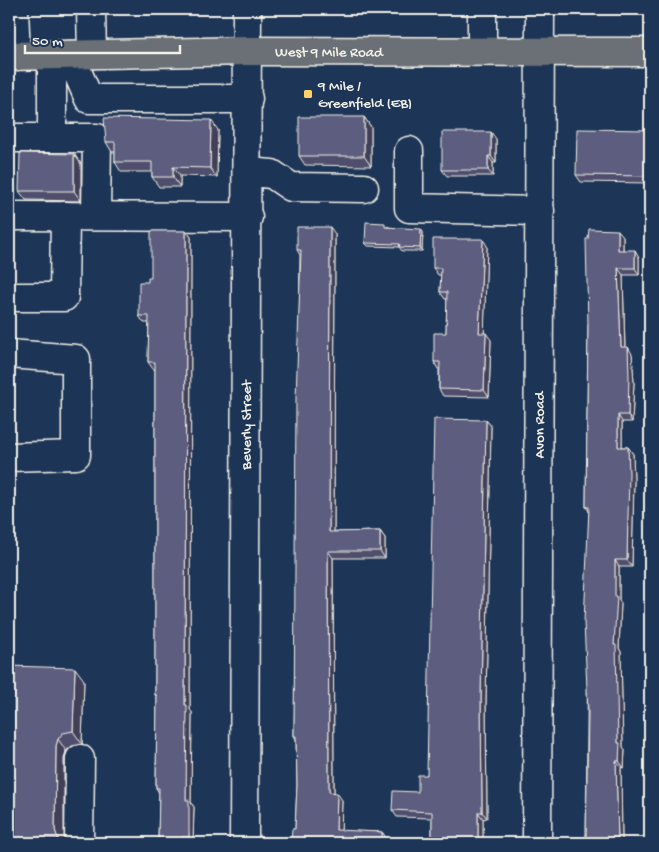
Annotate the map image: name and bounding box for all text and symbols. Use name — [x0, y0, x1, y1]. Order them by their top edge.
scale bar — [25, 22, 180, 54]
text: 50 m — [32, 33, 63, 51]
street label: West 9 Mile Road — [275, 44, 384, 62]
place label: 9 Mile / Greenfield (EB) — [317, 78, 412, 113]
marker: 9 Mile / Greenfield (EB) — [302, 88, 314, 100]
street label: Beverly Street — [238, 378, 257, 471]
street label: Avon Road — [531, 390, 550, 458]

